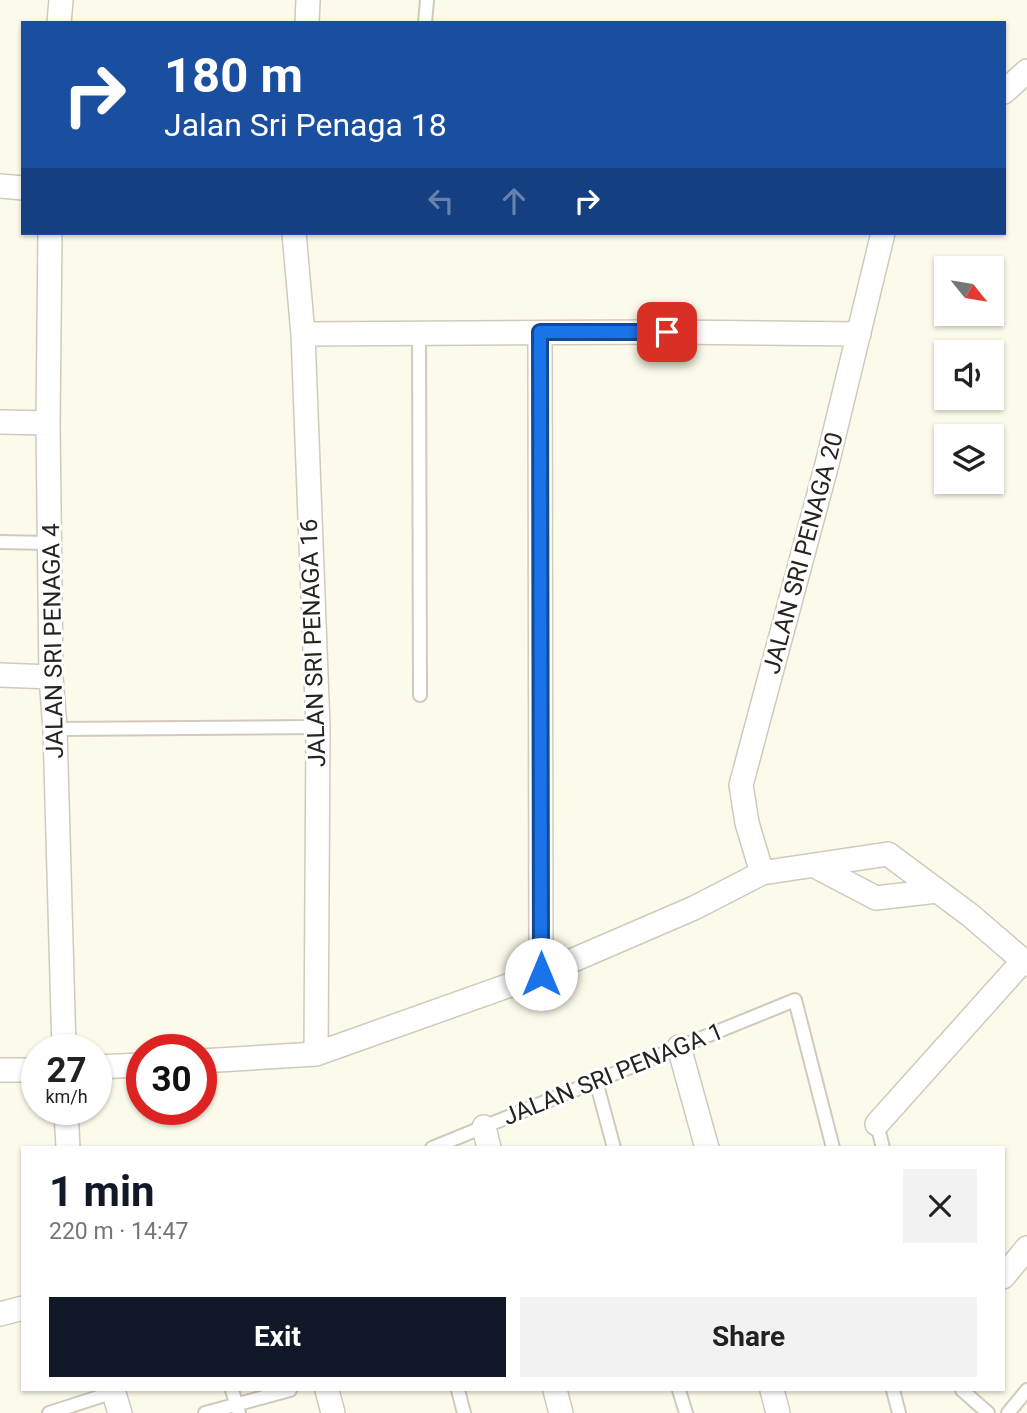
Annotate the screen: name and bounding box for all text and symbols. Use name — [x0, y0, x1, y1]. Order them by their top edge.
text: 180 m — [164, 47, 303, 104]
icon: right — [49, 49, 140, 140]
text: Jalan Sri Penaga 18 — [164, 106, 447, 144]
icon: left — [422, 182, 460, 220]
icon: ahead — [495, 182, 533, 220]
icon: right — [568, 182, 606, 220]
north arrow — [934, 256, 1004, 326]
map controls — [934, 256, 1004, 494]
pin — [637, 302, 697, 362]
icon: arrive — [648, 313, 686, 351]
button: sound — [934, 340, 1004, 410]
button: layers — [934, 424, 1004, 494]
street label: JALAN SRI PENAGA 20 — [757, 429, 849, 677]
street label: JALAN SRI PENAGA 16 — [295, 518, 331, 768]
street label: JALAN SRI PENAGA 4 — [37, 523, 69, 759]
position arrow — [504, 937, 578, 1011]
street label: JALAN SRI PENAGA 1 — [499, 1017, 727, 1131]
speed limit sign: 30 — [126, 1034, 217, 1125]
text: 27 — [46, 1050, 87, 1091]
text: km/h — [45, 1086, 88, 1107]
text: 1 min — [49, 1167, 155, 1216]
button: close — [903, 1169, 977, 1243]
text: 220 m · 14:47 — [49, 1218, 188, 1245]
button: Exit — [49, 1297, 506, 1377]
button: Share — [520, 1297, 977, 1377]

